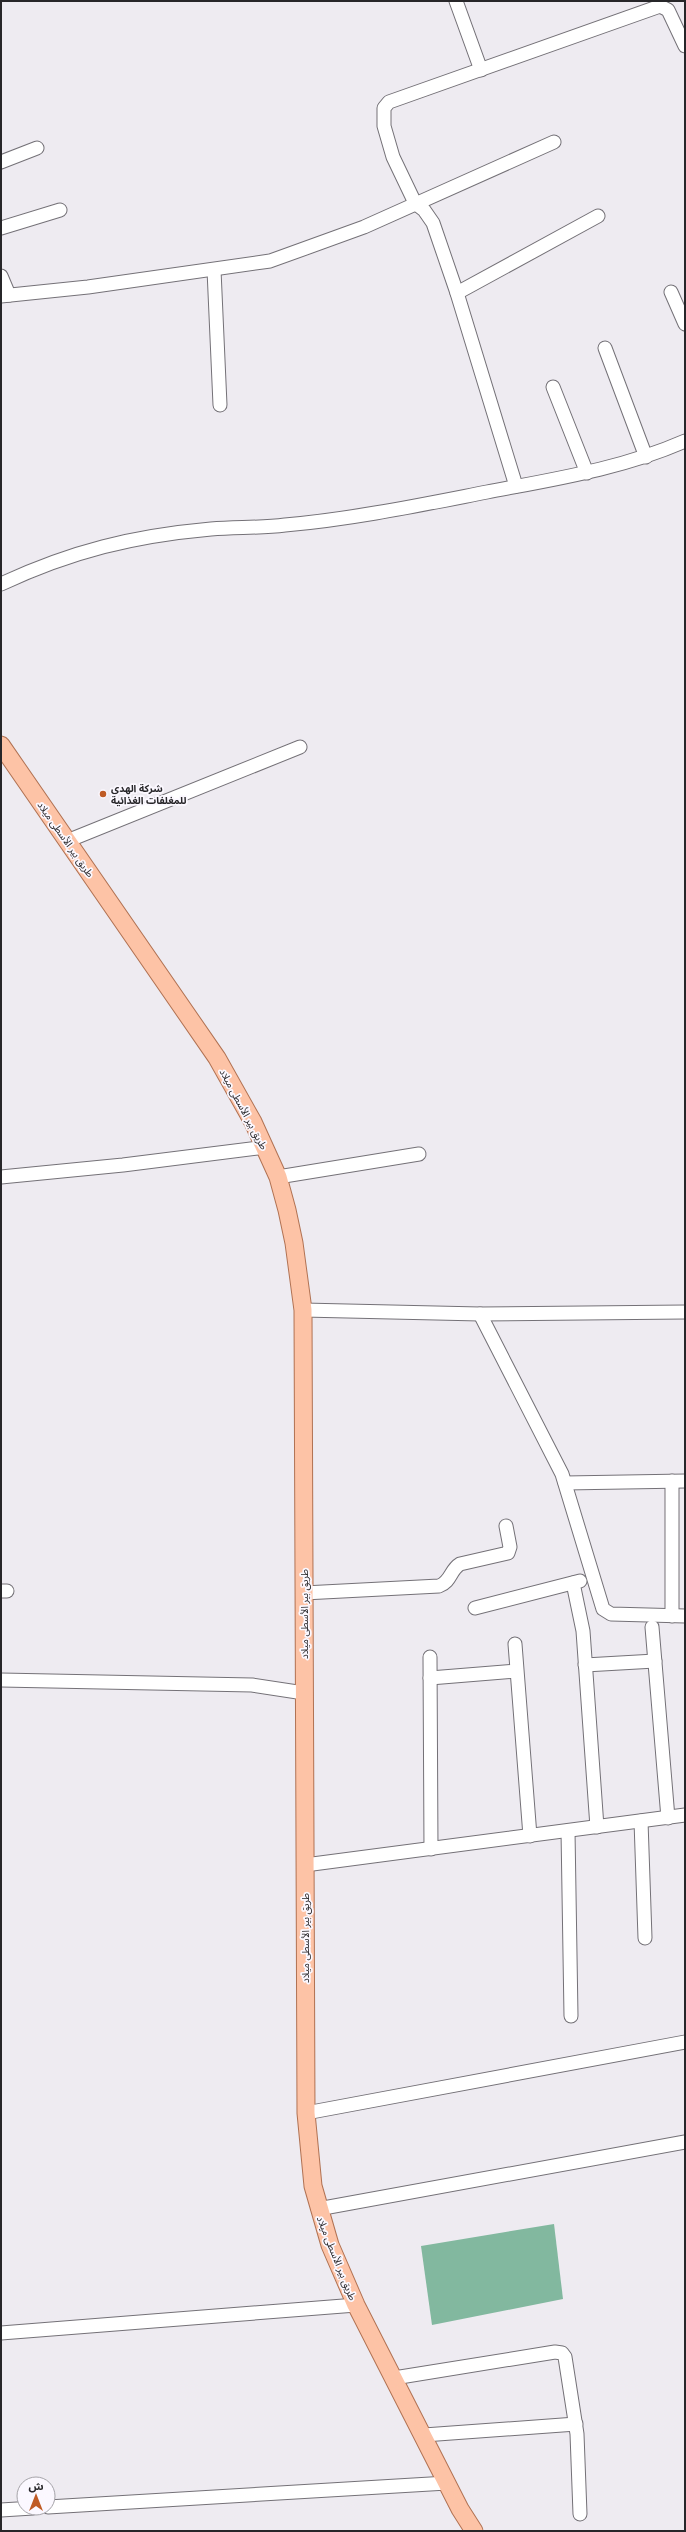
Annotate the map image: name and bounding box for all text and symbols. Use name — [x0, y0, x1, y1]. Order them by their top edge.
place label: شركة الهدي للمغلفات الغذائية — [111, 783, 186, 807]
marker: شركة الهدي للمغلفات الغذائية — [98, 789, 108, 799]
street label: طريق بير الأسطى ميلاد — [34, 799, 96, 880]
street label: طريق بير الأسطى ميلاد — [217, 1067, 270, 1152]
street label: طريق بير الأسطى ميلاد — [299, 1569, 311, 1659]
street label: طريق بير الأسطى ميلاد — [300, 1893, 312, 1983]
street label: طريق بير الأسطى ميلاد — [314, 2214, 359, 2303]
north arrow — [16, 2476, 56, 2516]
text: ش — [28, 2480, 44, 2493]

